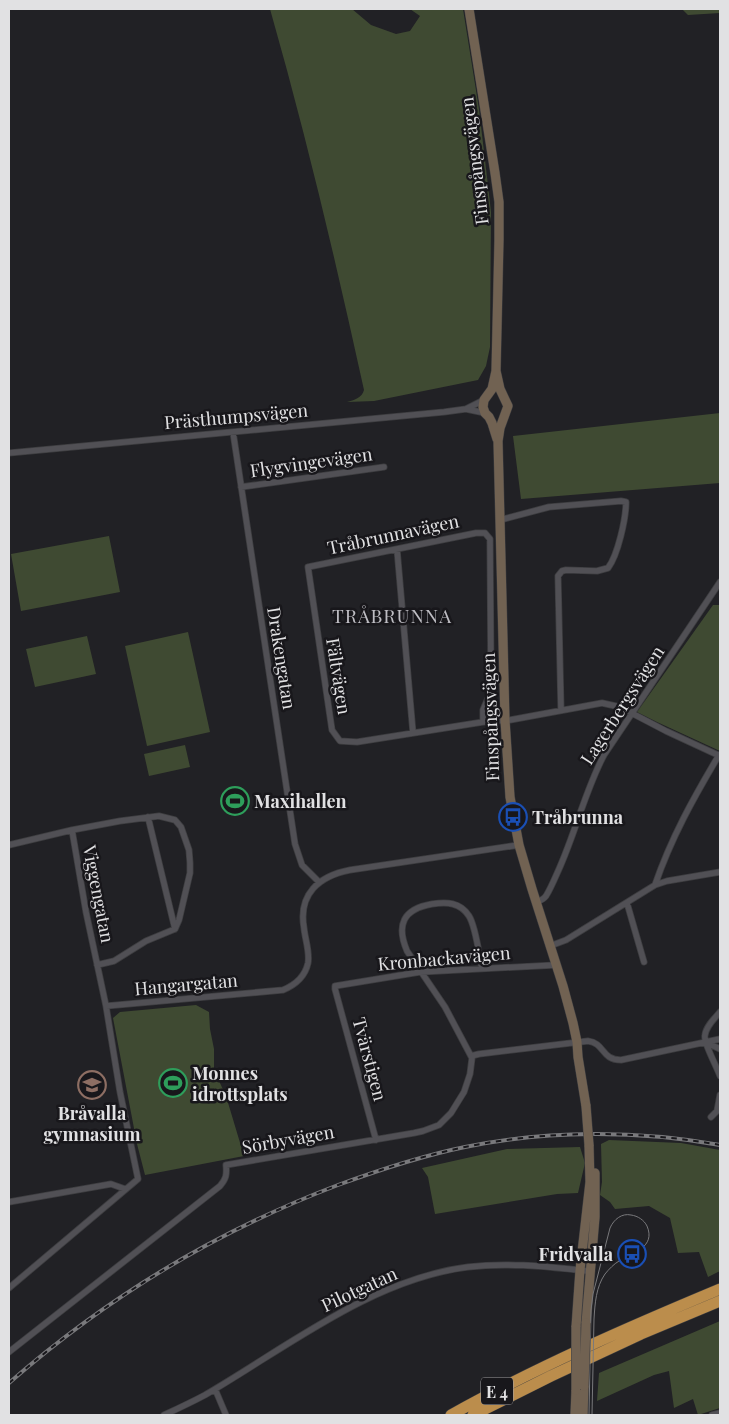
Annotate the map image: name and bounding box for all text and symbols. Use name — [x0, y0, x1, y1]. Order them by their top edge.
street label: Finspångsvägen — [454, 95, 494, 226]
street label: Prästhumpsvägen — [163, 398, 309, 434]
street label: Flygvingevägen — [248, 441, 374, 482]
street label: Tråbrunnavägen — [325, 508, 461, 560]
district label: TRÅBRUNNA — [332, 602, 452, 628]
street label: Drakengatan — [262, 605, 302, 711]
street label: Fältvägen — [321, 636, 357, 716]
street label: Lagerbergsvägen — [575, 641, 670, 769]
street label: Finspångsvägen — [476, 652, 504, 782]
sports icon: Maxihallen — [220, 786, 250, 816]
place label: Maxihallen — [254, 789, 347, 813]
bus stop icon: Tråbrunna — [498, 802, 528, 832]
place label: Tråbrunna — [532, 805, 624, 829]
street label: Viggengatan — [78, 842, 120, 945]
street label: Kronbackavägen — [377, 940, 512, 976]
street label: Hangargatan — [133, 968, 239, 1000]
street label: Tvärstigen — [347, 1014, 393, 1104]
place label: Monnes idrottsplats — [192, 1061, 288, 1106]
sports icon: Monnes idrottsplats — [158, 1068, 188, 1098]
school or university icon: Bråvalla gymnasium — [77, 1070, 107, 1100]
place label: Bråvalla gymnasium — [44, 1101, 141, 1146]
street label: Sörbyvägen — [240, 1119, 336, 1159]
bus stop icon: Fridvalla — [617, 1239, 647, 1269]
place label: Fridvalla — [539, 1242, 614, 1266]
street label: Pilotgatan — [317, 1261, 401, 1317]
road number: E 4 — [481, 1378, 513, 1404]

